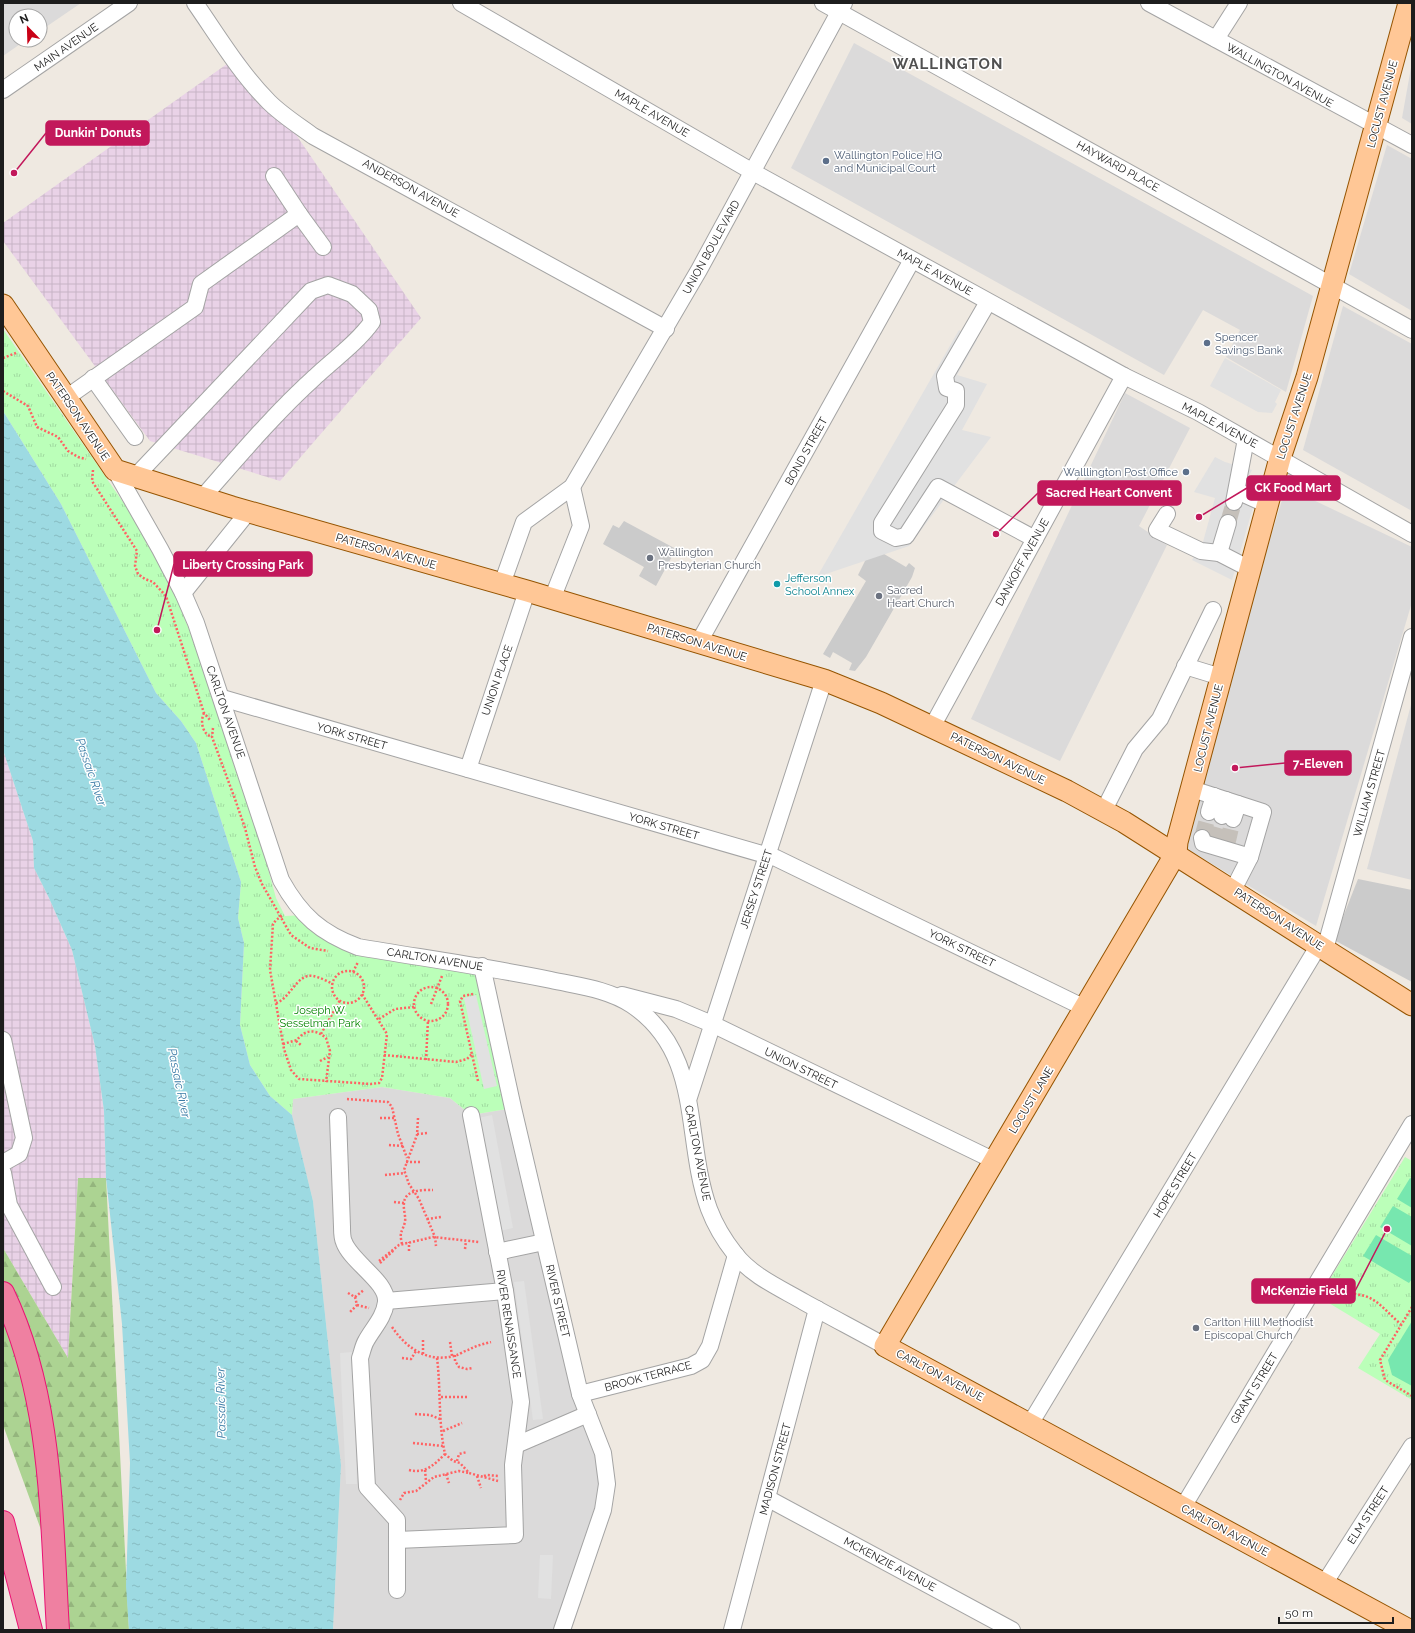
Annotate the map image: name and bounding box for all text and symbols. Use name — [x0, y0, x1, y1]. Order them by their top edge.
north arrow — [8, 8, 48, 48]
text: N — [18, 12, 31, 27]
street label: MAIN AVENUE — [32, 20, 101, 74]
street label: WALLINGTON AVENUE — [1224, 41, 1336, 110]
district label: WALLINGTON — [893, 55, 1003, 73]
street label: LOCUST AVENUE — [1365, 59, 1401, 149]
street label: MAPLE AVENUE — [612, 87, 692, 140]
callout: Dunkin' Donuts — [46, 121, 149, 145]
text: Dunkin' Donuts — [55, 126, 141, 140]
street label: HAYWARD PLACE — [1074, 138, 1162, 195]
place label: Wallington Police HQ and Municipal Court — [834, 149, 942, 175]
marker: Wallington Police HQ and Municipal Court — [821, 156, 831, 166]
street label: ANDERSON AVENUE — [360, 157, 461, 220]
street label: UNION BOULEVARD — [680, 198, 743, 296]
street label: MAPLE AVENUE — [895, 246, 975, 299]
place label: Spencer Savings Bank — [1215, 331, 1283, 357]
marker: Spencer Savings Bank — [1202, 338, 1212, 348]
street label: PATERSON AVENUE — [43, 370, 112, 463]
street label: LOCUST AVENUE — [1274, 371, 1315, 461]
street label: MAPLE AVENUE — [1180, 400, 1260, 451]
street label: BOND STREET — [782, 415, 831, 487]
place label: Walllington Post Office — [1063, 466, 1179, 479]
marker: Walllington Post Office — [1181, 467, 1191, 477]
callout: CK Food Mart — [1247, 476, 1340, 500]
callout: Sacred Heart Convent — [1038, 481, 1181, 505]
text: CK Food Mart — [1254, 481, 1332, 495]
text: Sacred Heart Convent — [1046, 486, 1173, 500]
street label: DANKOFF AVENUE — [993, 516, 1052, 608]
street label: PATERSON AVENUE — [334, 531, 438, 572]
place label: Wallington Presbyterian Church — [658, 546, 761, 572]
callout: Liberty Crossing Park — [174, 552, 312, 576]
marker: Wallington Presbyterian Church — [645, 553, 655, 563]
text: Liberty Crossing Park — [182, 558, 304, 572]
place label: Jefferson School Annex — [785, 572, 855, 598]
marker: Jefferson School Annex — [772, 579, 782, 589]
place label: Sacred Heart Church — [887, 584, 954, 610]
marker: Sacred Heart Church — [874, 591, 884, 601]
street label: PATERSON AVENUE — [645, 621, 749, 664]
street label: UNION PLACE — [479, 643, 516, 717]
street label: CARLTON AVENUE — [204, 664, 248, 761]
street label: LOCUST AVENUE — [1191, 683, 1226, 773]
street label: YORK STREET — [315, 720, 389, 753]
street label: PATERSON AVENUE — [948, 730, 1048, 787]
water label: Passaic River — [73, 736, 109, 809]
street label: WILLIAM STREET — [1351, 748, 1388, 838]
callout: 7-Eleven — [1285, 751, 1351, 775]
text: 7-Eleven — [1293, 757, 1343, 771]
street label: YORK STREET — [627, 810, 701, 843]
street label: JERSEY STREET — [738, 848, 776, 931]
street label: PATERSON AVENUE — [1232, 886, 1326, 953]
street label: YORK STREET — [926, 927, 997, 970]
street label: CARLTON AVENUE — [386, 945, 484, 974]
park label: Joseph W. Sesselman Park — [280, 1004, 361, 1030]
street label: UNION STREET — [762, 1045, 840, 1092]
water label: Passaic River — [165, 1047, 193, 1120]
street label: LOCUST LANE — [1007, 1064, 1056, 1136]
street label: CARLTON AVENUE — [682, 1104, 713, 1202]
street label: HOPE STREET — [1151, 1150, 1200, 1220]
street label: RIVER STREET — [543, 1263, 572, 1339]
street label: RIVER RENAISSANCE — [493, 1269, 524, 1380]
callout: McKenzie Field — [1252, 1279, 1355, 1303]
text: McKenzie Field — [1261, 1284, 1348, 1298]
place label: Carlton Hill Methodist Episcopal Church — [1204, 1316, 1314, 1342]
marker: Carlton Hill Methodist Episcopal Church — [1191, 1323, 1201, 1333]
street label: CARLTON AVENUE — [894, 1347, 986, 1404]
street label: GRANT STREET — [1228, 1350, 1281, 1426]
street label: BROOK TERRACE — [603, 1359, 693, 1394]
water label: Passaic River — [213, 1367, 229, 1439]
street label: MADISON STREET — [757, 1421, 794, 1516]
street label: ELM STREET — [1345, 1484, 1392, 1547]
street label: CARLTON AVENUE — [1179, 1502, 1271, 1559]
street label: MCKENZIE AVENUE — [841, 1535, 938, 1594]
scale bar — [1279, 1599, 1393, 1625]
text: 50 m — [1285, 1606, 1313, 1620]

